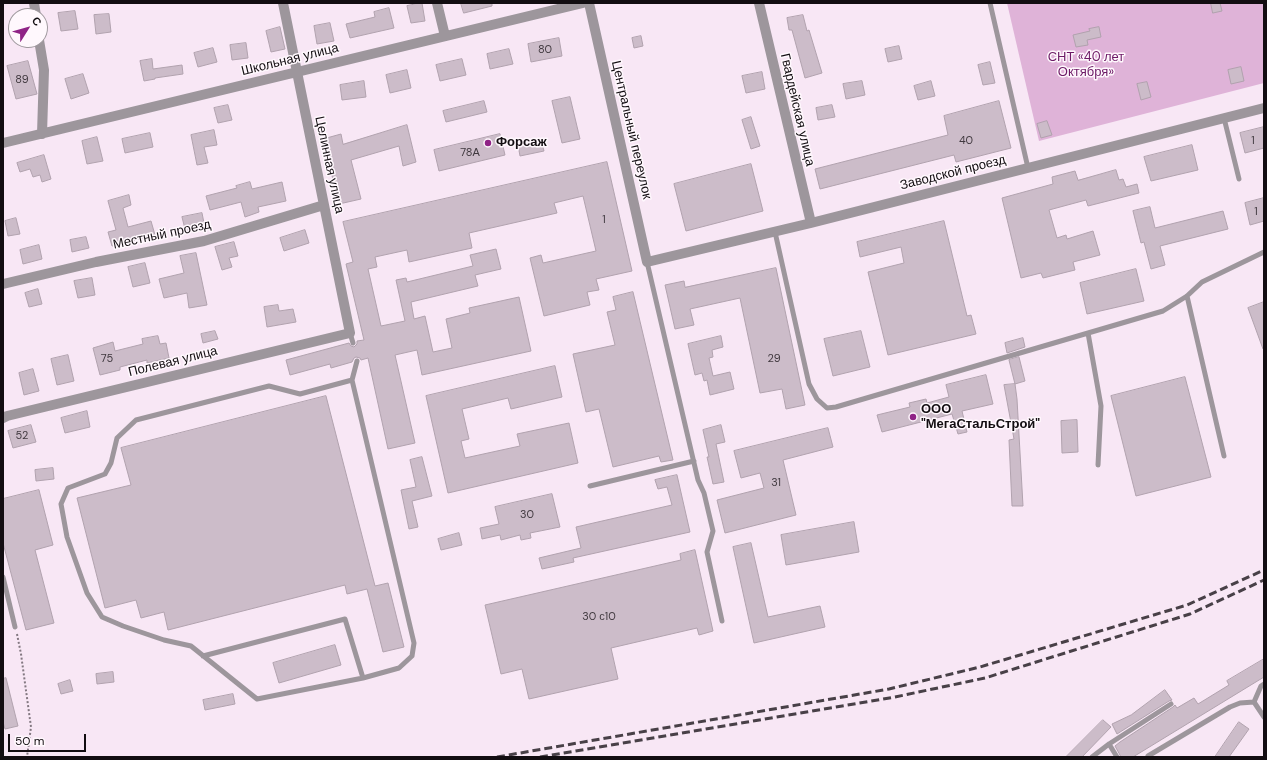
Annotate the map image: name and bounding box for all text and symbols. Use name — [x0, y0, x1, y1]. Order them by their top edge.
north arrow — [8, 8, 48, 48]
text: С — [29, 14, 45, 29]
street label: Школьная улица — [240, 40, 340, 80]
house number: 80 — [538, 43, 552, 57]
park label: СНТ «40 лет Октября» — [1048, 50, 1124, 81]
street label: Гвардейская улица — [776, 52, 818, 168]
street label: Центральный переулок — [607, 59, 655, 201]
house number: 89 — [15, 73, 29, 87]
street label: Целинная улица — [311, 115, 347, 215]
house number: 40 — [959, 134, 973, 148]
house number: 1 — [1251, 134, 1255, 148]
place label: Форсаж — [496, 135, 547, 151]
marker: Форсаж — [483, 138, 493, 148]
house number: 78А — [460, 146, 480, 160]
street label: Заводской проезд — [899, 152, 1007, 194]
house number: 1 — [1254, 205, 1258, 219]
house number: 1 — [602, 213, 606, 227]
street label: Местный проезд — [112, 217, 212, 253]
street label: Полевая улица — [127, 343, 219, 381]
house number: 75 — [101, 352, 113, 366]
house number: 29 — [767, 352, 781, 366]
place label: ООО "МегаСтальСтрой" — [921, 402, 1040, 433]
marker: ООО "МегаСтальСтрой" — [908, 412, 918, 422]
house number: 52 — [16, 429, 28, 443]
house number: 31 — [771, 476, 781, 490]
house number: 30 — [520, 508, 534, 522]
house number: 30 с10 — [582, 610, 616, 624]
scale bar — [10, 726, 88, 752]
text: 50 m — [15, 733, 44, 749]

